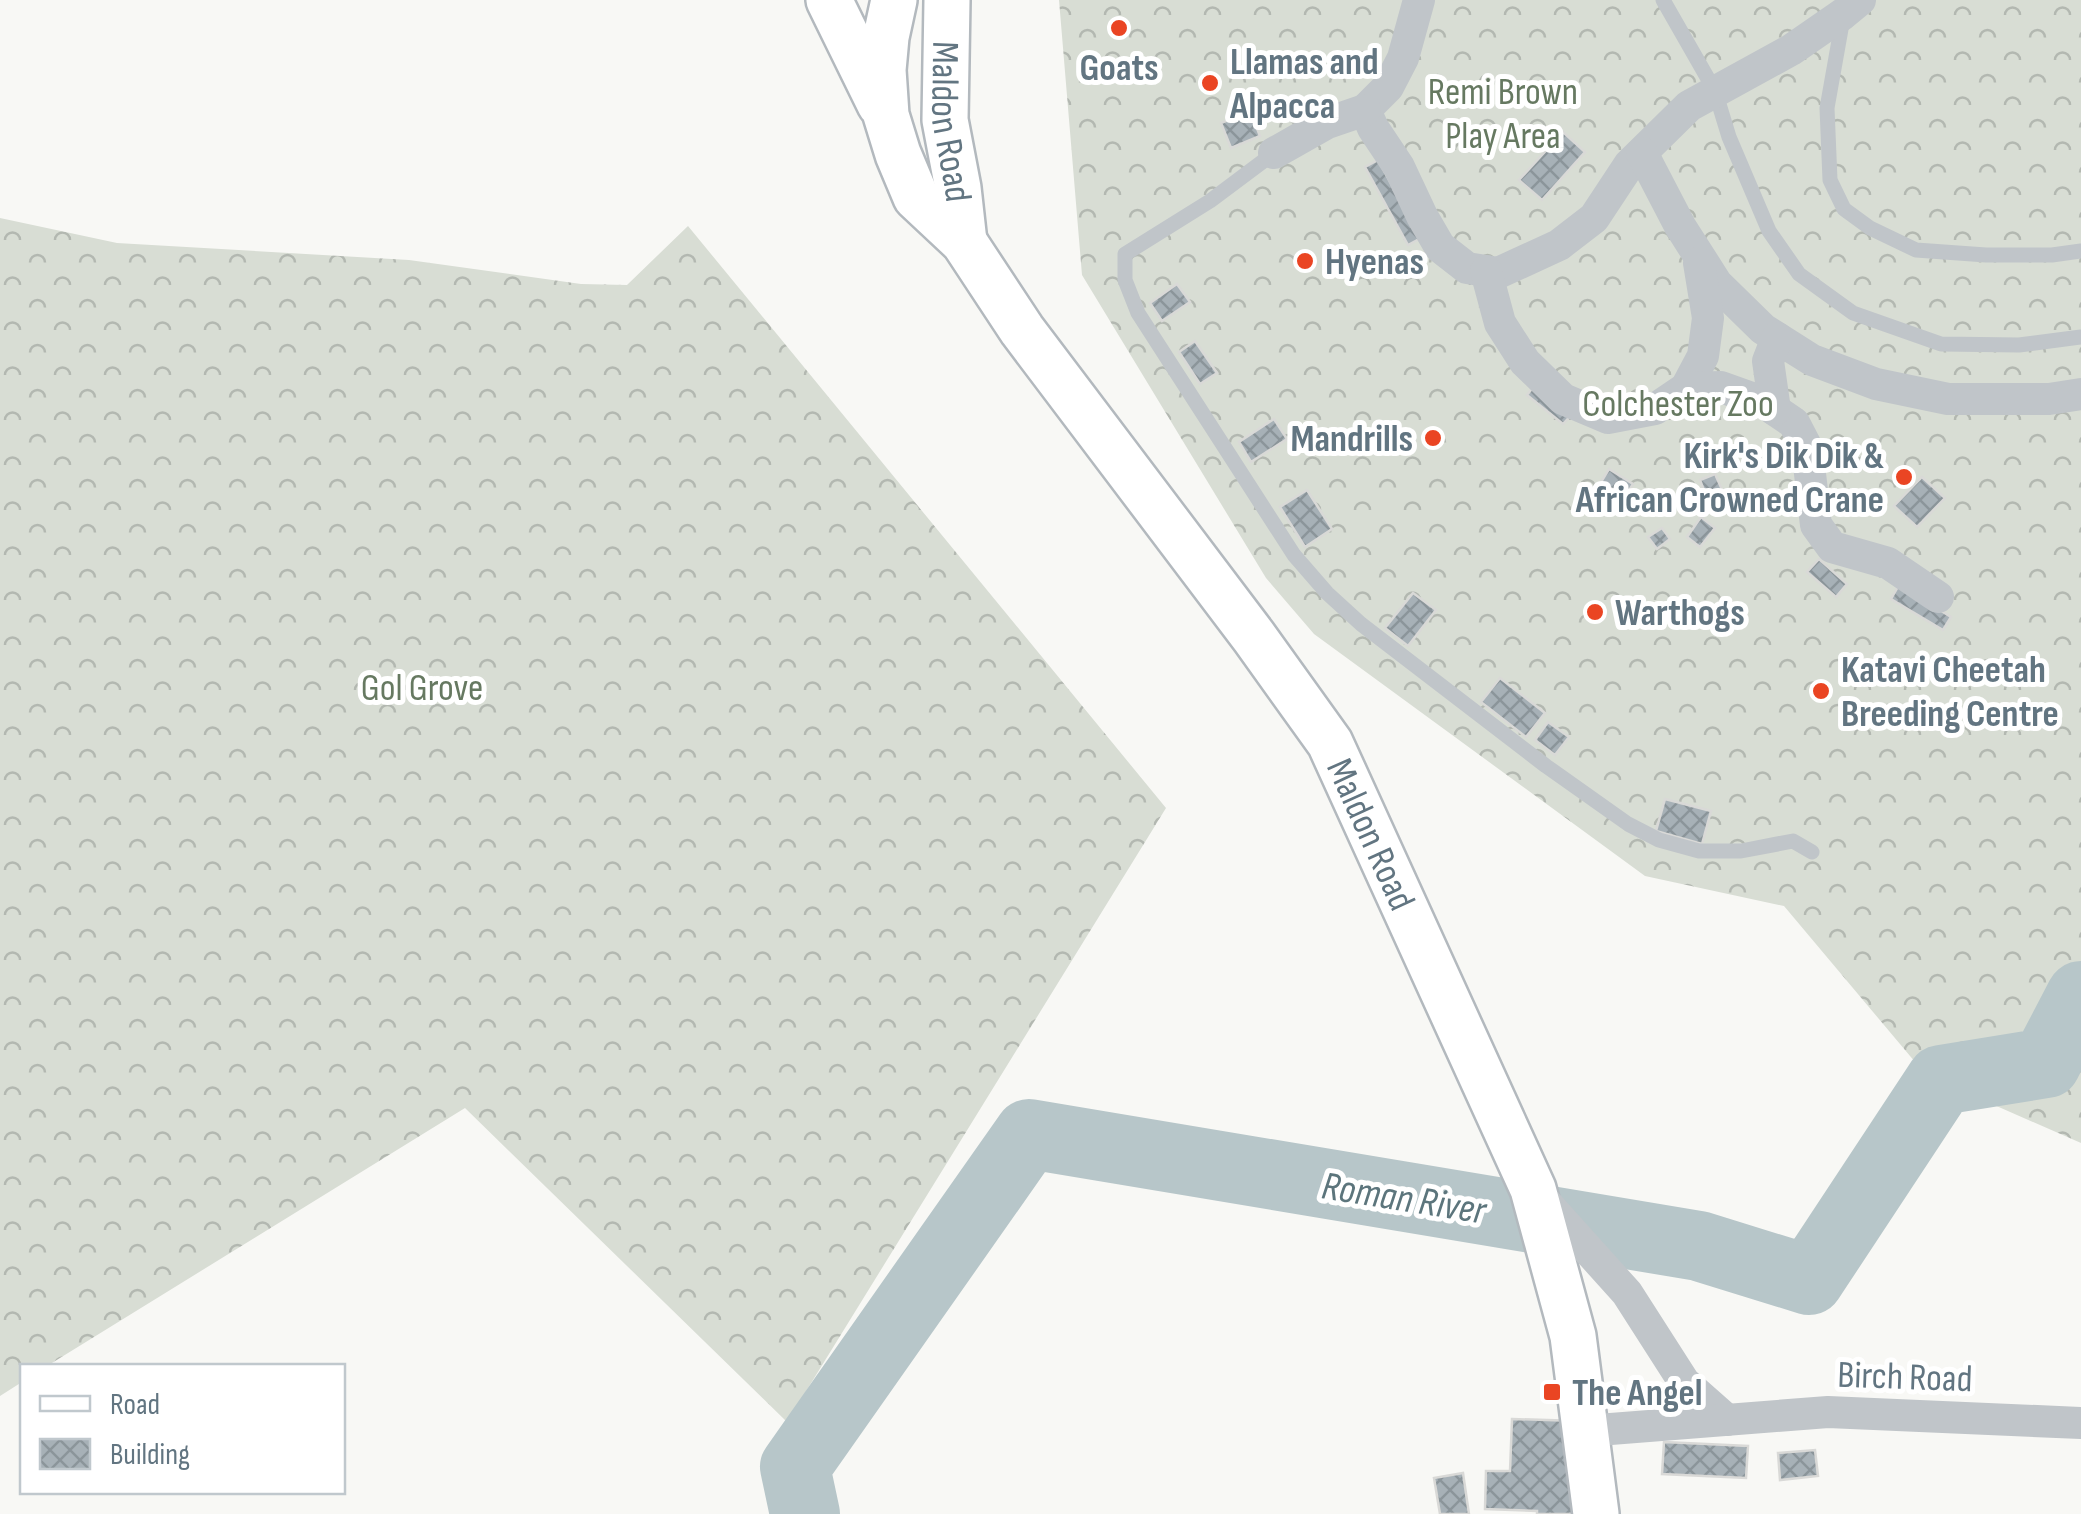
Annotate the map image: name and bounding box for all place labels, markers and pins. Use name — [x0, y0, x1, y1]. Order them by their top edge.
marker: Goats — [1108, 17, 1130, 39]
place label: Llamas and Alpacca — [1229, 40, 1378, 129]
place label: Goats — [1079, 46, 1159, 91]
marker: Llamas and Alpacca — [1199, 72, 1221, 94]
place label: Hyenas — [1325, 240, 1424, 285]
marker: Hyenas — [1294, 250, 1316, 272]
place label: Mandrills — [1290, 417, 1413, 462]
marker: Mandrills — [1422, 427, 1444, 449]
place label: Kirk's Dik Dik & African Crowned Crane — [1575, 434, 1884, 523]
marker: Kirk's Dik Dik & African Crowned Crane — [1893, 466, 1915, 488]
place label: Warthogs — [1615, 591, 1745, 636]
marker: Warthogs — [1584, 601, 1606, 623]
place label: Katavi Cheetah Breeding Centre — [1841, 648, 2059, 737]
marker: Katavi Cheetah Breeding Centre — [1810, 680, 1832, 702]
place label: The Angel — [1572, 1371, 1703, 1416]
marker: The Angel — [1541, 1381, 1563, 1403]

